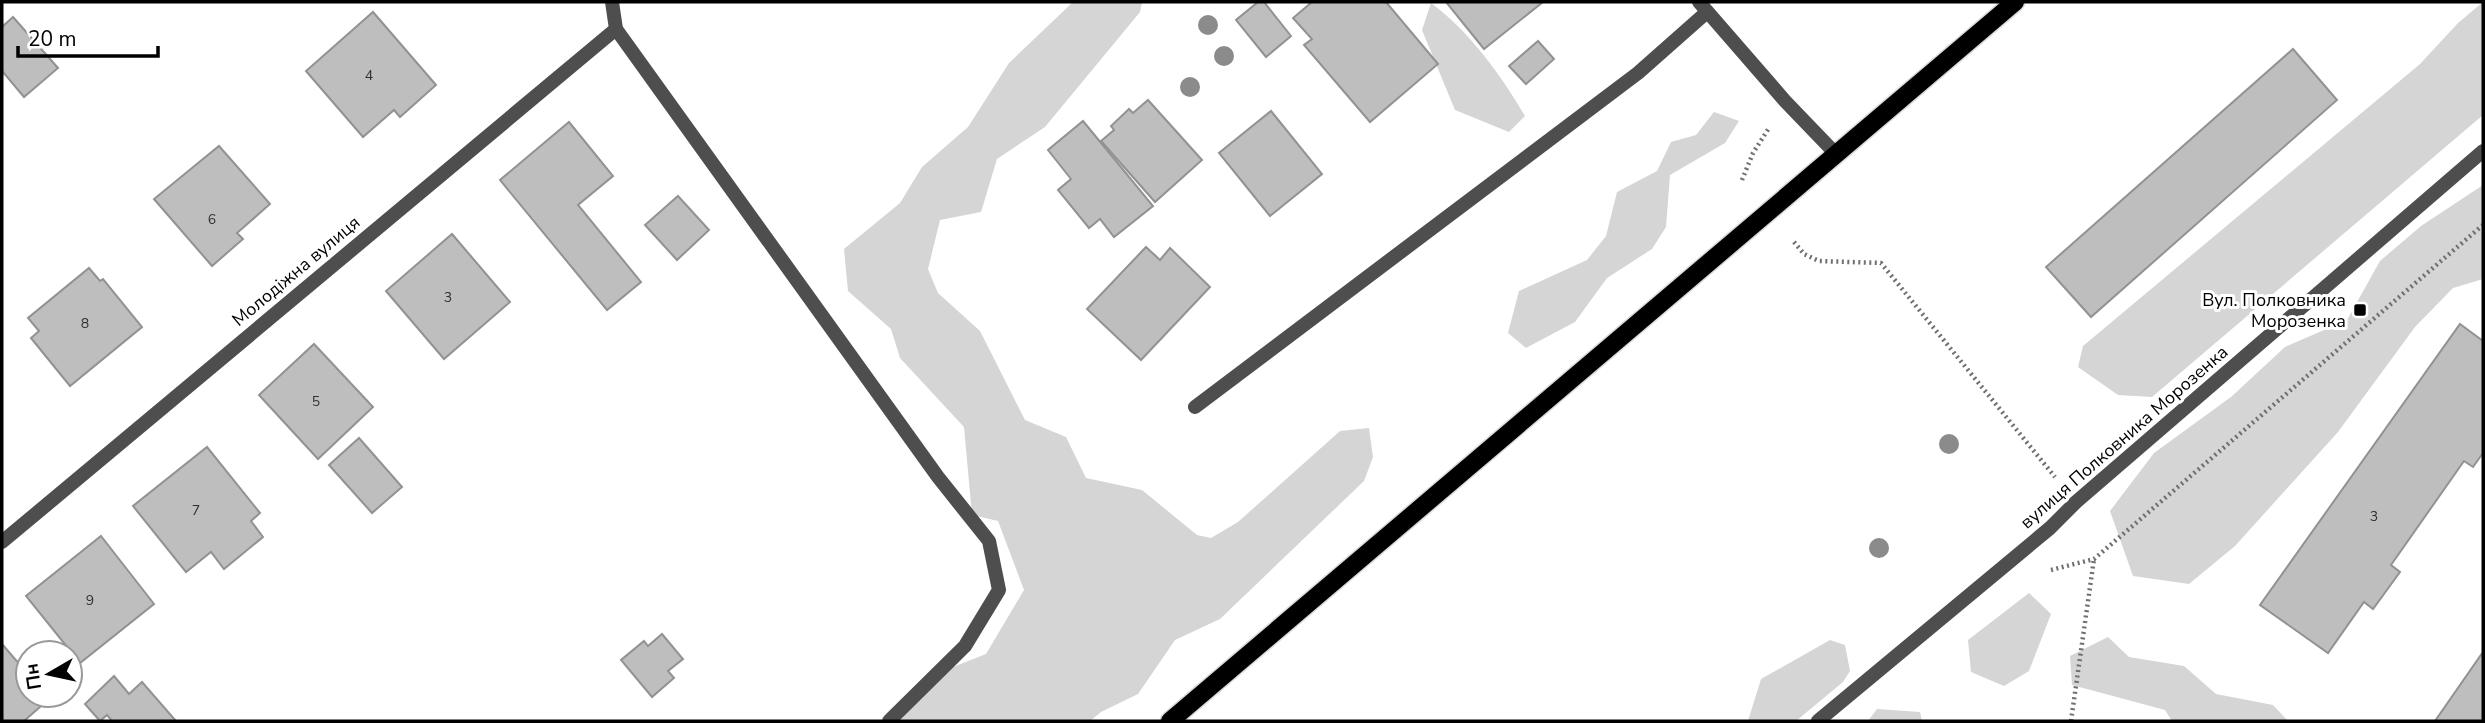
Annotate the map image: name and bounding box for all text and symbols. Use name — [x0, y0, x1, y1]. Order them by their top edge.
scale bar — [18, 14, 158, 58]
text: 20 m — [28, 25, 77, 53]
house number: 4 — [365, 66, 373, 85]
house number: 6 — [208, 210, 216, 229]
street label: Молодіжна вулиця — [227, 210, 365, 332]
house number: 3 — [444, 288, 452, 307]
place label: Вул. Полковника Морозенка — [2202, 288, 2346, 333]
marker: Вул. Полковника Морозенка — [2352, 302, 2368, 318]
house number: 8 — [81, 314, 89, 333]
street label: вулиця Полковника Морозенка — [2015, 340, 2233, 534]
house number: 5 — [312, 392, 320, 411]
house number: 7 — [192, 501, 200, 520]
house number: 3 — [2370, 507, 2378, 526]
house number: 9 — [86, 591, 94, 610]
north arrow — [14, 639, 84, 709]
text: Пн — [18, 662, 48, 691]

